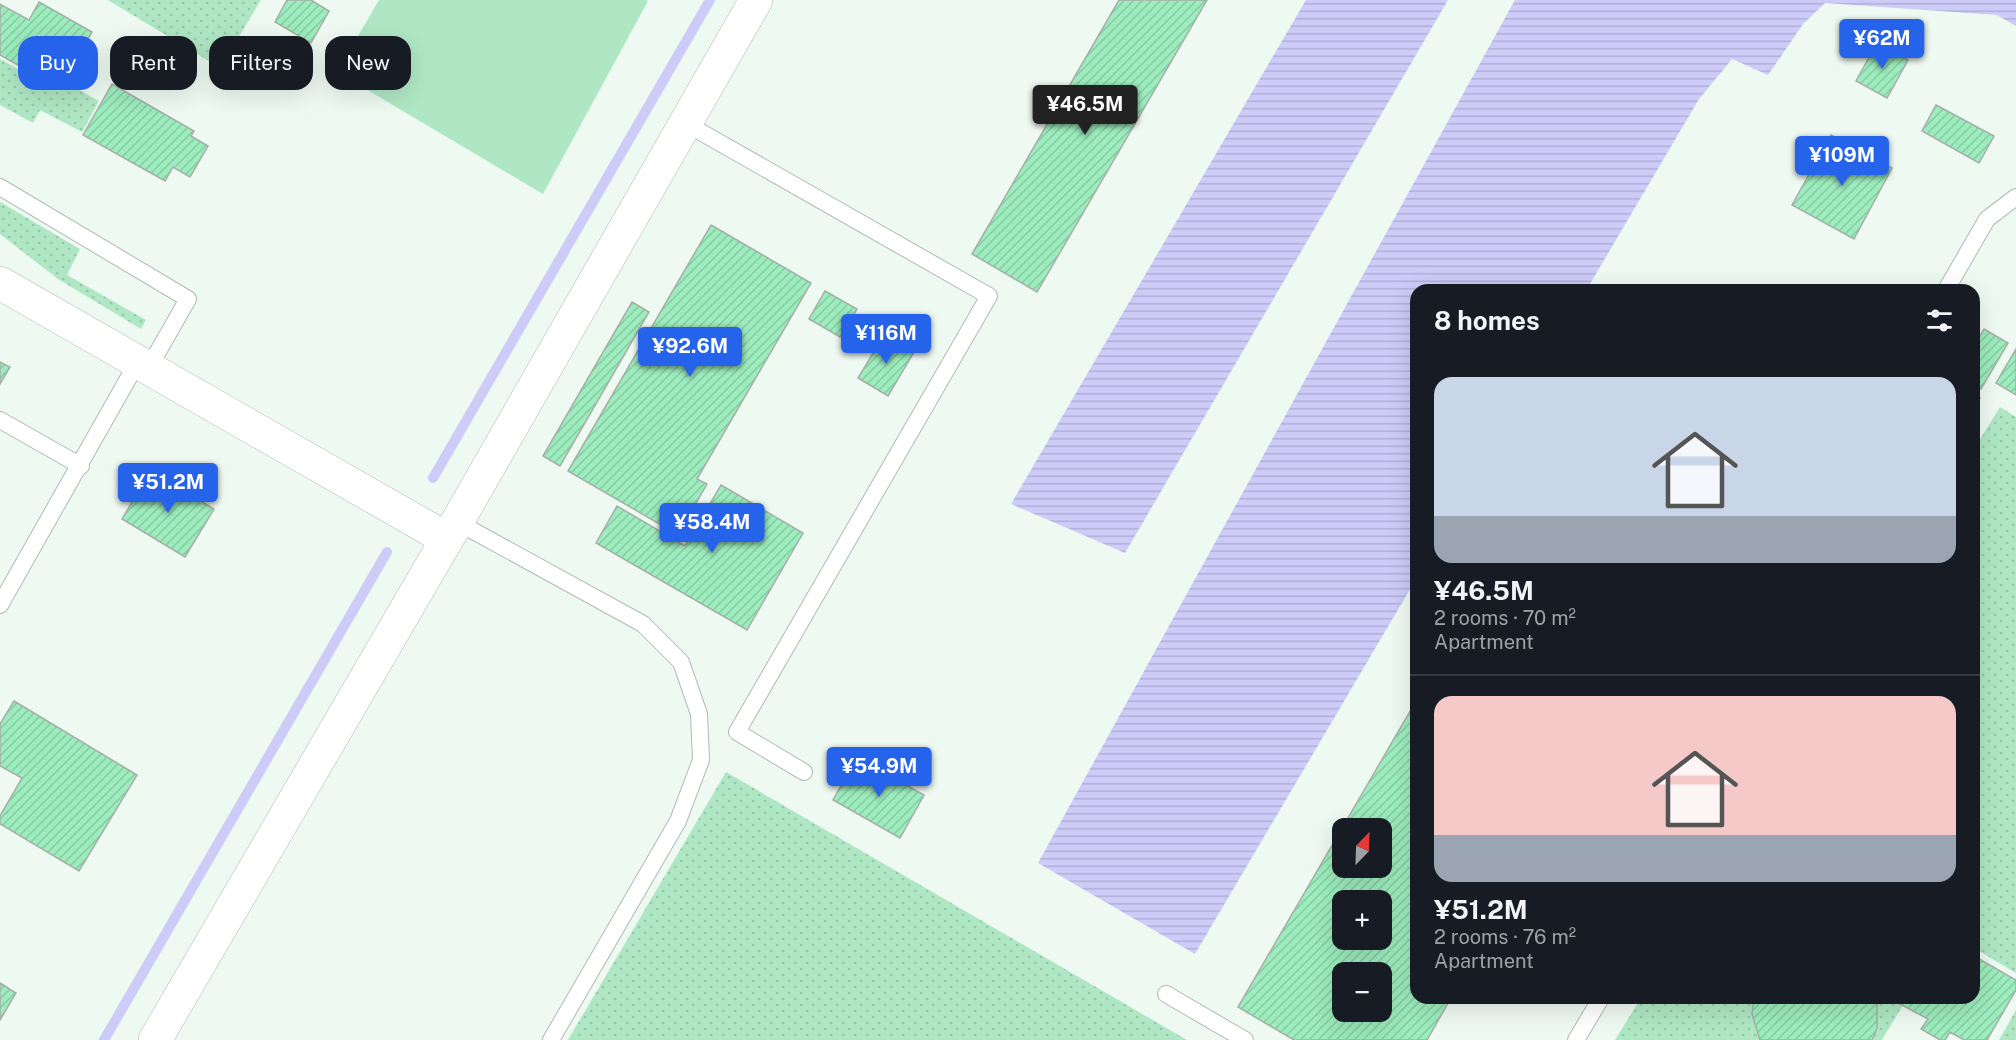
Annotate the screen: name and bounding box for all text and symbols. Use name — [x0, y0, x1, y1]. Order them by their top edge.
pin: ¥62M — [1846, 19, 1918, 70]
text: ¥62M — [1853, 26, 1911, 50]
chip: Buy — [18, 36, 98, 90]
chip: Rent — [110, 36, 197, 90]
chip: Filters — [209, 36, 313, 90]
chip: New — [325, 36, 411, 90]
pin: ¥46.5M — [1036, 85, 1134, 136]
text: ¥46.5M — [1047, 92, 1123, 116]
pin: ¥109M — [1800, 136, 1884, 187]
text: ¥109M — [1809, 143, 1875, 167]
icon: filters — [1923, 304, 1956, 337]
text: 8 homes — [1434, 305, 1540, 336]
pin: ¥116M — [844, 314, 928, 365]
text: ¥116M — [855, 321, 917, 345]
pin: ¥92.6M — [641, 327, 739, 378]
text: ¥92.6M — [652, 334, 728, 358]
icon: home — [1641, 416, 1749, 524]
pin: ¥51.2M — [119, 463, 217, 514]
text: ¥51.2M — [132, 470, 204, 494]
pin: ¥58.4M — [663, 503, 761, 554]
text: ¥58.4M — [674, 510, 750, 534]
text: ¥46.5M — [1434, 575, 1534, 606]
text: 2 rooms · 70 m² — [1434, 606, 1576, 630]
text: Apartment — [1434, 630, 1534, 654]
icon: home — [1641, 735, 1749, 843]
pin: ¥54.9M — [830, 747, 928, 798]
text: ¥54.9M — [841, 754, 917, 778]
north arrow — [1332, 818, 1392, 878]
map controls — [1332, 818, 1392, 1022]
button: + — [1332, 890, 1392, 950]
text: ¥51.2M — [1434, 894, 1528, 925]
text: 2 rooms · 76 m² — [1434, 925, 1576, 949]
text: Apartment — [1434, 949, 1534, 973]
button: − — [1332, 962, 1392, 1022]

